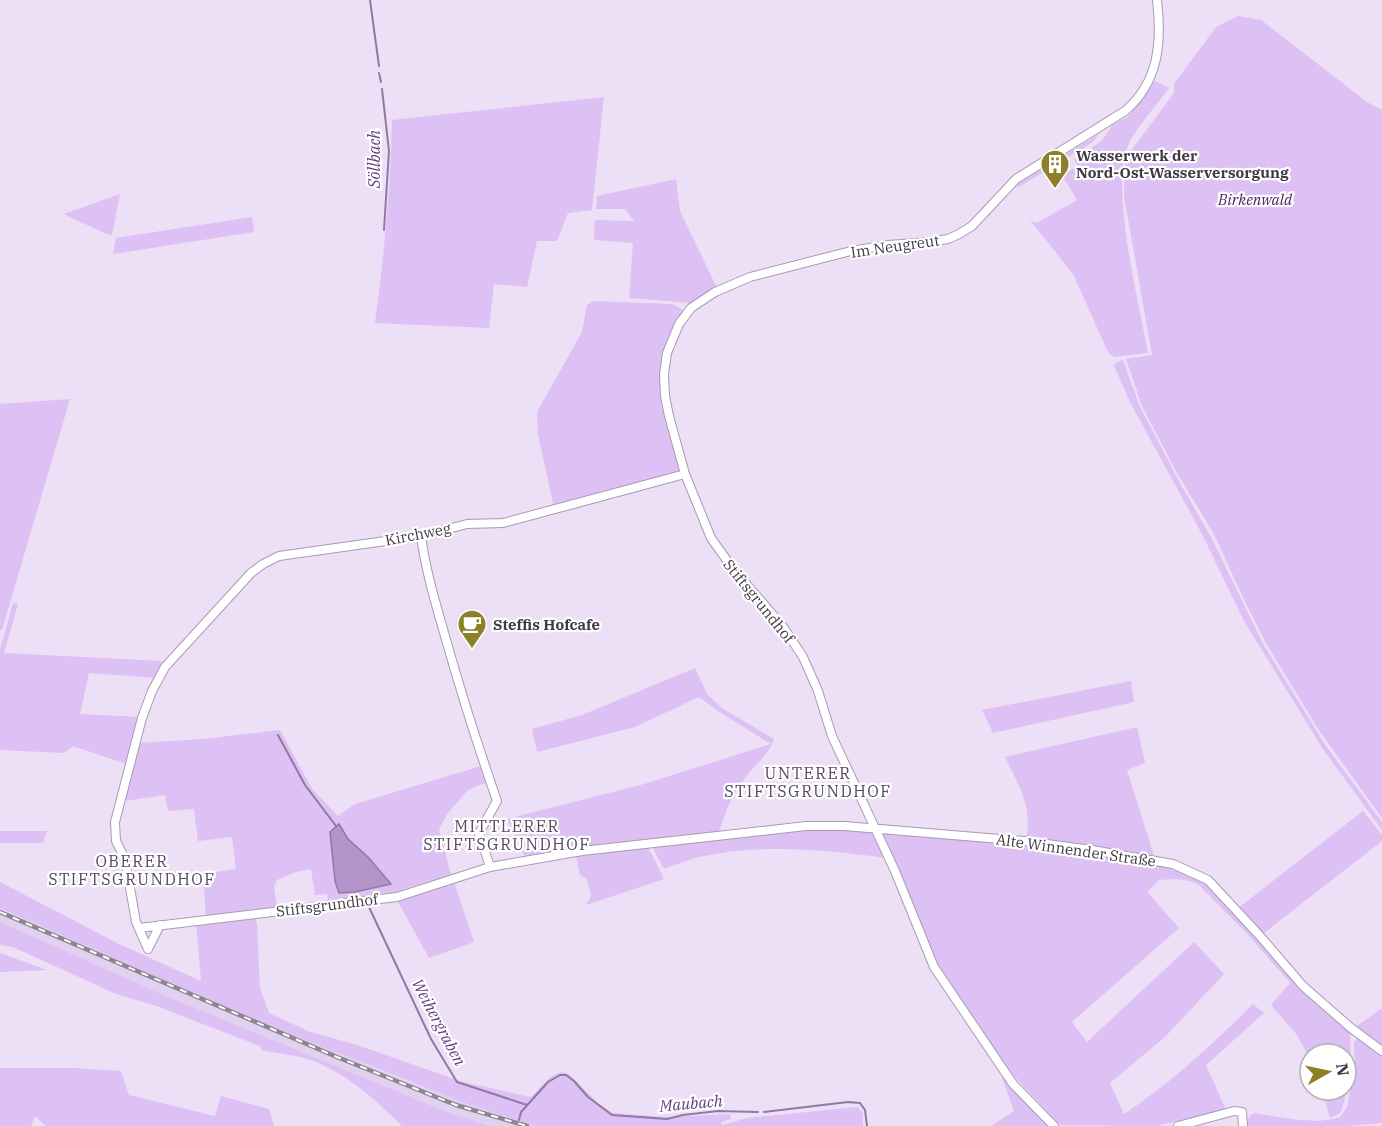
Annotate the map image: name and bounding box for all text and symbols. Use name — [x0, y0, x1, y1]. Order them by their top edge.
water label: Söllbach — [364, 130, 384, 189]
place label: Wasserwerk der Nord-Ost-Wasserversorgung — [1076, 146, 1289, 182]
building icon: Wasserwerk der Nord-Ost-Wasserversorgung — [1039, 148, 1071, 190]
park label: Birkenwald — [1217, 190, 1293, 209]
street label: Im Neugreut — [849, 230, 941, 262]
street label: Kirchweg — [383, 518, 453, 550]
street label: Stiftsgrundhof — [719, 555, 799, 647]
cafe icon: Steffis Hofcafe — [456, 608, 488, 650]
place label: Steffis Hofcafe — [493, 615, 600, 634]
district label: UNTERER STIFTSGRUNDHOF — [724, 763, 892, 801]
district label: MITTLERER STIFTSGRUNDHOF — [423, 816, 591, 854]
street label: Alte Winnender Straße — [995, 829, 1157, 871]
district label: OBERER STIFTSGRUNDHOF — [48, 851, 216, 889]
street label: Stiftsgrundhof — [275, 889, 380, 921]
water label: Weihergraben — [408, 975, 470, 1069]
north arrow — [1298, 1042, 1358, 1102]
text: N — [1332, 1062, 1354, 1077]
water label: Maubach — [658, 1090, 723, 1116]

